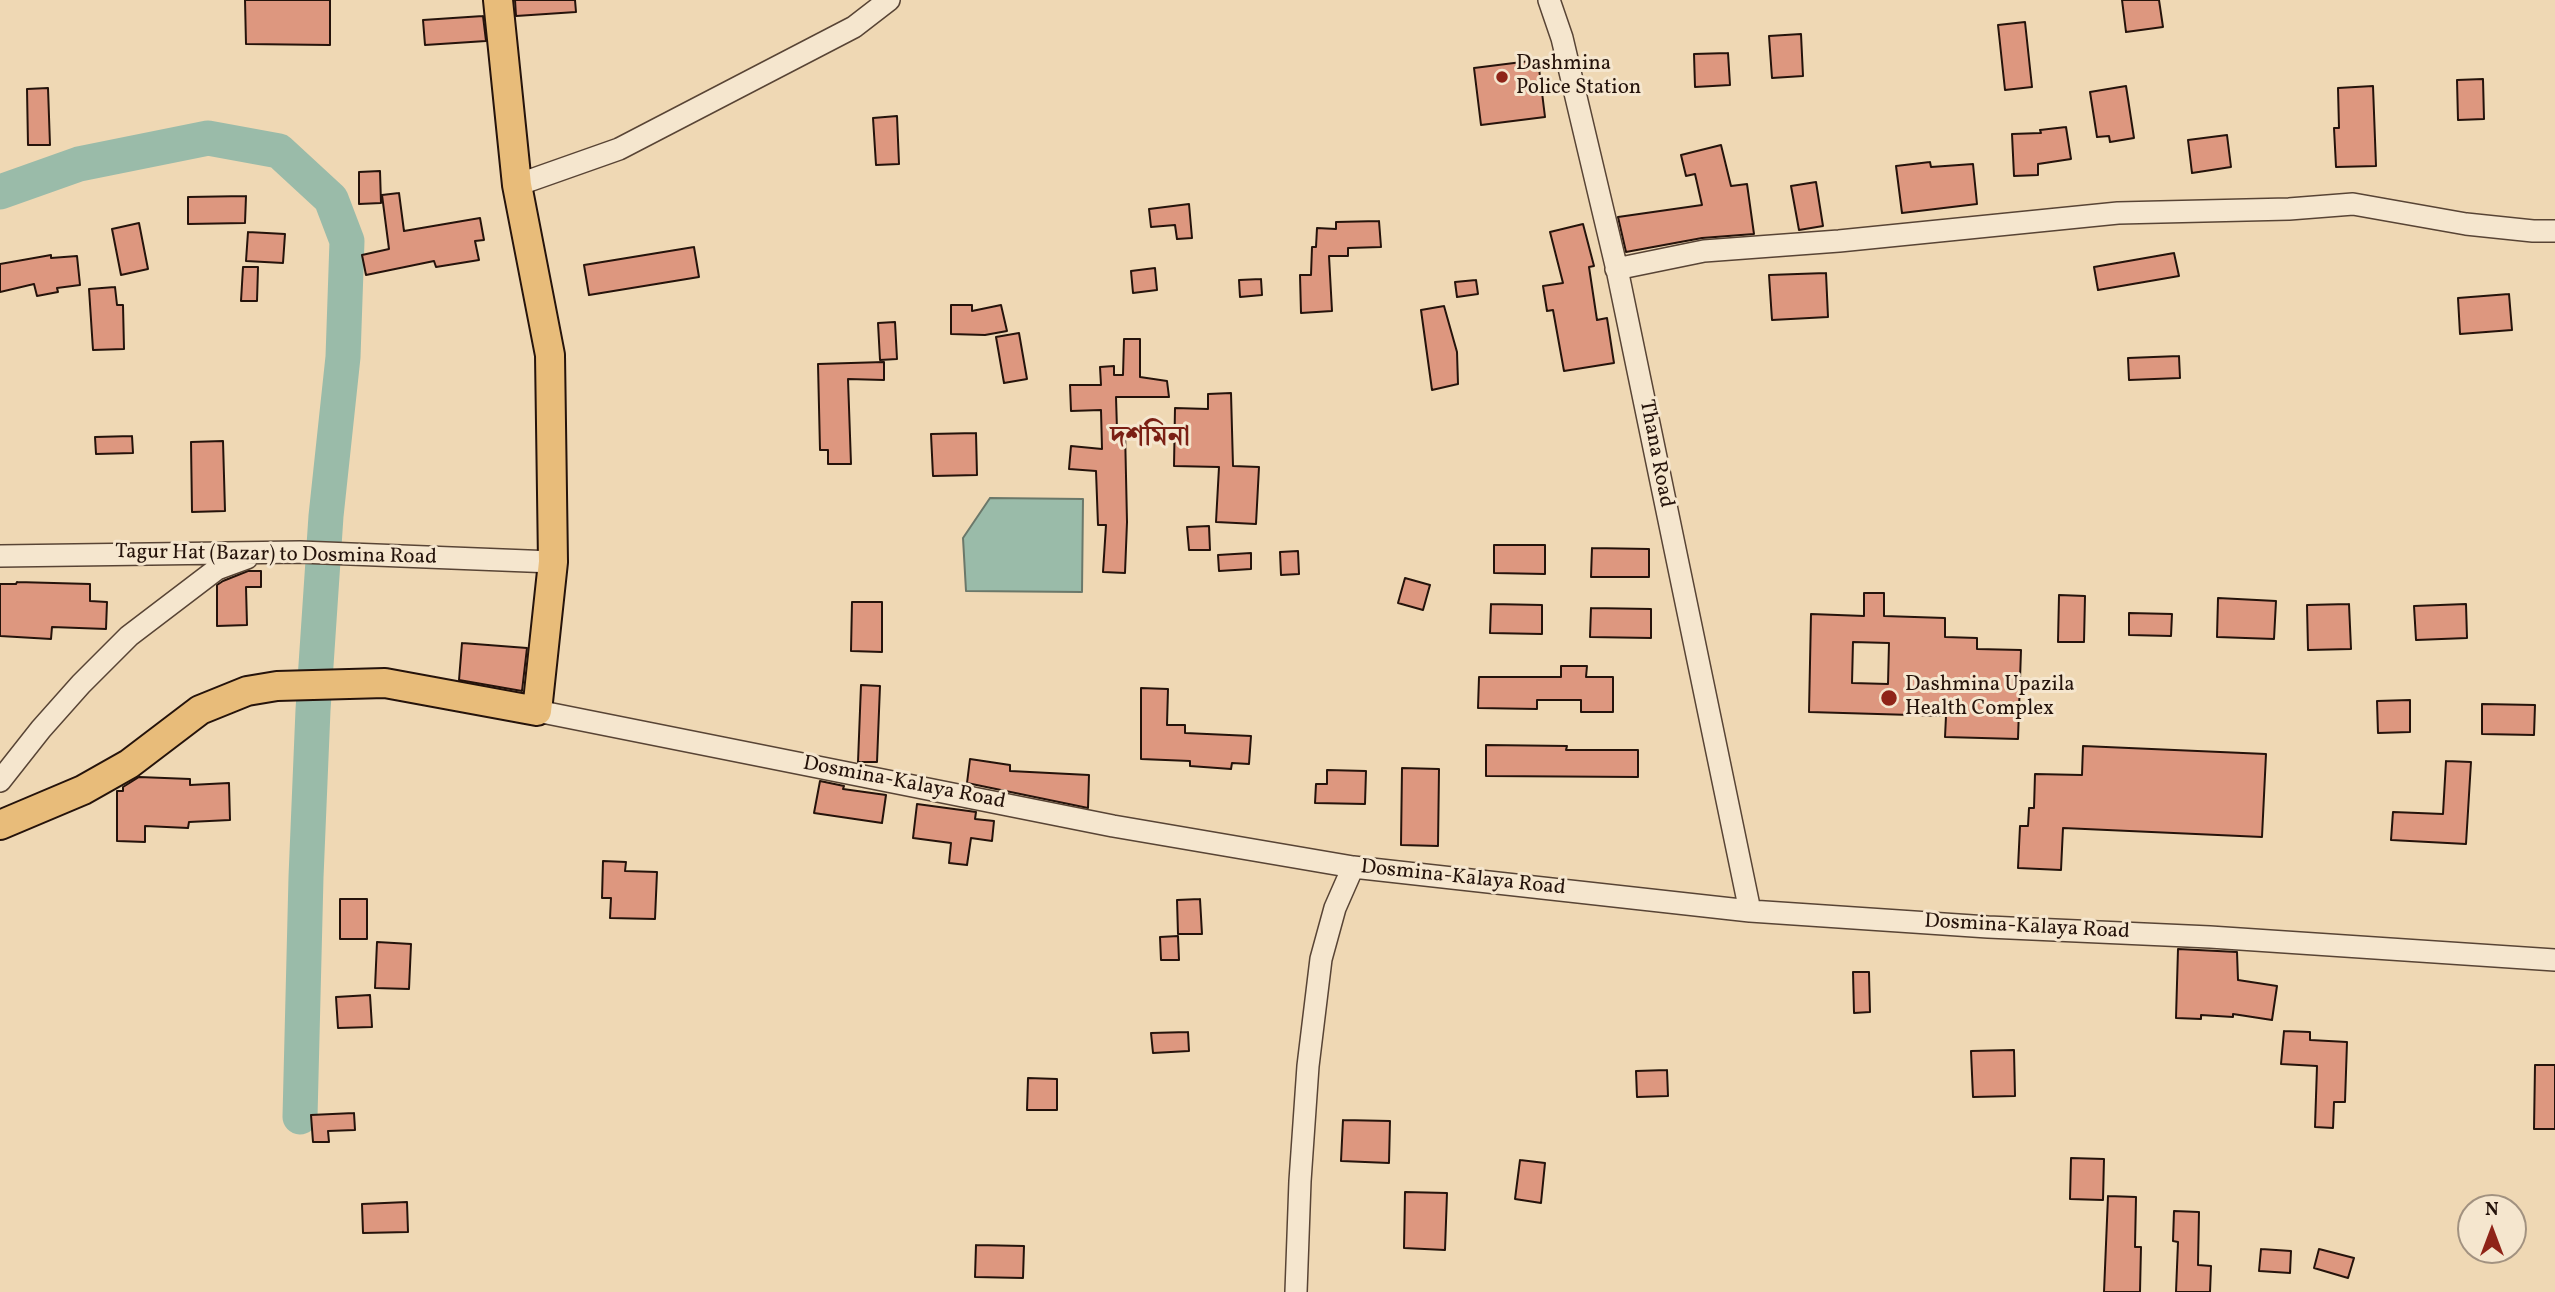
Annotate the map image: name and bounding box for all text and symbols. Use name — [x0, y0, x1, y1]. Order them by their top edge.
place label: Dashmina Police Station — [1516, 52, 1641, 102]
marker: Dashmina Police Station — [1494, 69, 1510, 85]
street label: Thana Road — [1632, 398, 1678, 510]
district label: দশমিনা — [1110, 423, 1190, 457]
street label: Tagur Hat (Bazar) to Dosmina Road — [115, 541, 437, 571]
place label: Dashmina Upazila Health Complex — [1905, 673, 2075, 723]
marker: Dashmina Upazila Health Complex — [1879, 688, 1899, 708]
street label: Dosmina-Kalaya Road — [801, 752, 1007, 816]
street label: Dosmina-Kalaya Road — [1359, 856, 1567, 902]
street label: Dosmina-Kalaya Road — [1924, 910, 2130, 946]
north arrow — [2457, 1194, 2527, 1264]
text: N — [2485, 1197, 2499, 1223]

